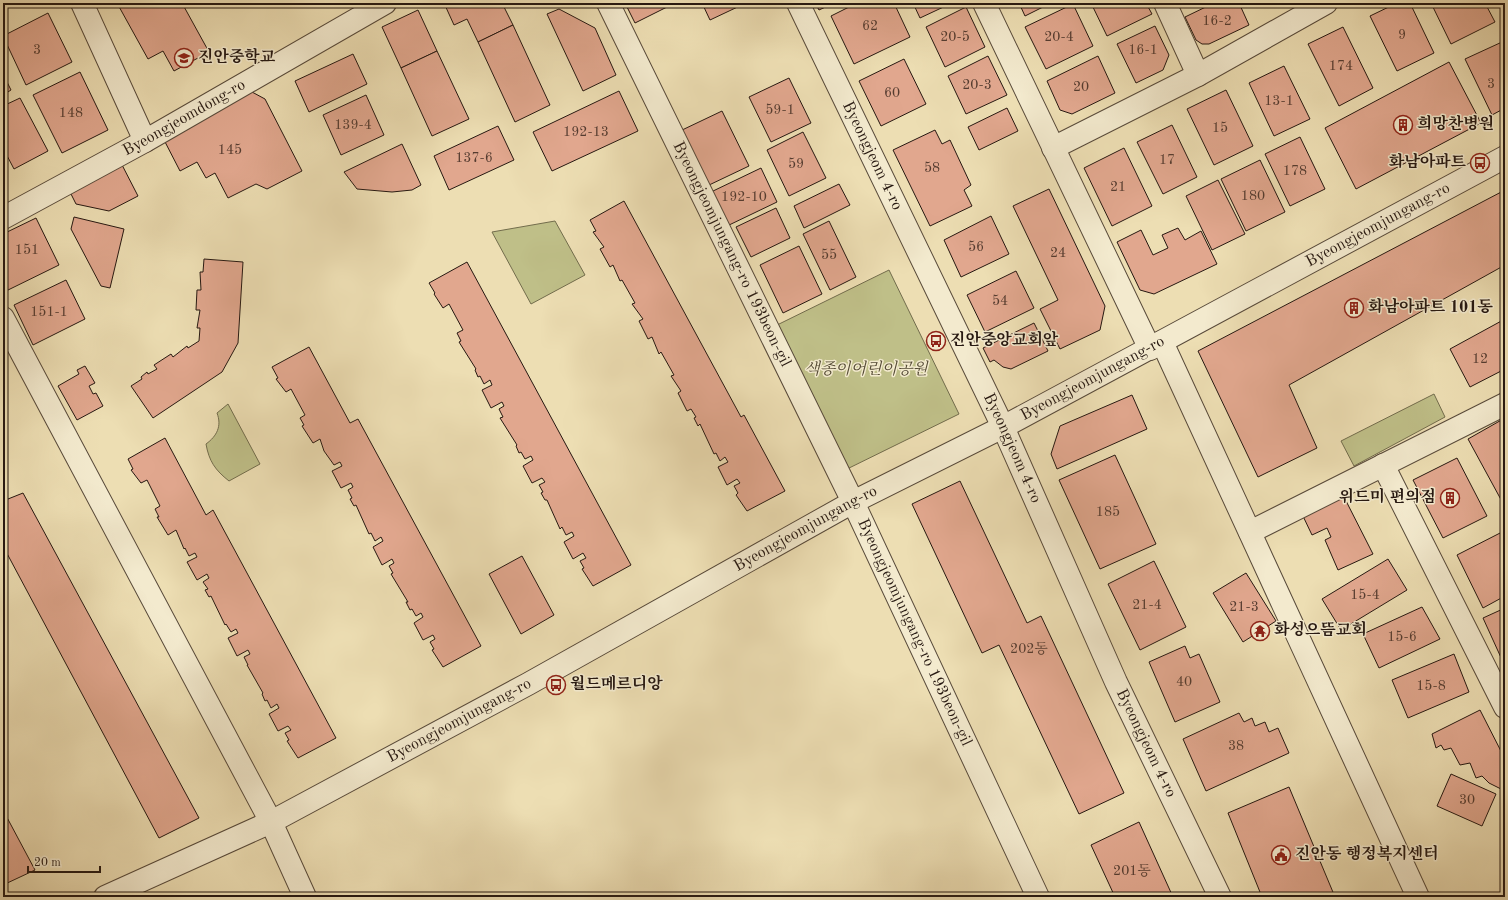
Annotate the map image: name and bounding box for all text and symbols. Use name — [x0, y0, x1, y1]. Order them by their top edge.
house number: 16-2 — [1202, 14, 1232, 28]
house number: 62 — [862, 19, 878, 33]
house number: 9 — [1398, 28, 1406, 42]
house number: 20-5 — [940, 30, 970, 44]
house number: 20-4 — [1044, 30, 1074, 44]
house number: 3 — [33, 43, 41, 57]
house number: 16-1 — [1128, 43, 1158, 57]
school or university icon: 진안중학교 — [173, 47, 195, 69]
place label: 진안중학교 — [198, 47, 276, 66]
house number: 174 — [1329, 59, 1353, 73]
street label: Byeongjeomdong-ro — [120, 77, 248, 159]
house number: 3 — [1487, 77, 1495, 91]
house number: 20-3 — [962, 78, 992, 92]
house number: 20 — [1073, 80, 1089, 94]
house number: 60 — [884, 86, 900, 100]
house number: 13-1 — [1264, 94, 1294, 108]
street label: Byeongjeom 4-ro — [839, 99, 905, 213]
house number: 59-1 — [765, 103, 795, 117]
house number: 148 — [59, 106, 83, 120]
building icon: 희망찬병원 — [1392, 114, 1414, 136]
place label: 희망찬병원 — [1417, 114, 1494, 133]
house number: 139-4 — [334, 118, 372, 132]
house number: 15 — [1212, 121, 1228, 135]
house number: 192-13 — [563, 125, 609, 139]
street label: Byeongjeomjungang-ro 193beon-gil — [669, 139, 793, 370]
house number: 145 — [218, 143, 242, 157]
house number: 137-6 — [455, 151, 493, 165]
place label: 화남아파트 — [1389, 152, 1467, 171]
bus stop icon: 화남아파트 — [1469, 152, 1491, 174]
house number: 17 — [1159, 153, 1175, 167]
house number: 59 — [788, 157, 804, 171]
house number: 58 — [924, 161, 940, 175]
house number: 178 — [1283, 164, 1307, 178]
house number: 21 — [1110, 180, 1126, 194]
street label: Byeongjeomjungang-ro — [1303, 180, 1453, 270]
house number: 180 — [1241, 189, 1265, 203]
house number: 192-10 — [721, 190, 767, 204]
house number: 56 — [968, 240, 984, 254]
house number: 151 — [15, 243, 39, 257]
house number: 24 — [1050, 246, 1066, 260]
house number: 55 — [821, 248, 837, 262]
house number: 54 — [992, 294, 1008, 308]
building icon: 화남아파트 101동 — [1343, 297, 1365, 319]
place label: 화남아파트 101동 — [1368, 297, 1494, 316]
house number: 151-1 — [30, 305, 68, 319]
bus stop icon: 진안중앙교회앞 — [925, 330, 947, 352]
place label: 진안중앙교회앞 — [950, 330, 1059, 349]
street label: Byeongjeomjungang-ro — [1018, 333, 1168, 424]
house number: 12 — [1472, 352, 1488, 366]
park label: 색종이어린이공원 — [804, 360, 929, 378]
street label: Byeongjeom 4-ro — [980, 391, 1044, 506]
street label: Byeongjeomjungang-ro — [731, 483, 880, 575]
place label: 위드미 편의점 — [1339, 487, 1436, 506]
building icon: 위드미 편의점 — [1439, 487, 1461, 509]
house number: 185 — [1096, 505, 1120, 519]
street label: Byeongjeomjungang-ro 193beon-gil — [854, 516, 974, 749]
house number: 15-4 — [1350, 588, 1380, 602]
house number: 21-4 — [1132, 598, 1162, 612]
house number: 21-3 — [1229, 600, 1259, 614]
temple icon: 화성으뜸교회 — [1249, 620, 1271, 642]
place label: 화성으뜸교회 — [1274, 620, 1367, 639]
house number: 15-6 — [1387, 630, 1417, 644]
house number: 202동 — [1010, 641, 1048, 656]
bus stop icon: 월드메르디앙 — [545, 674, 567, 696]
place label: 월드메르디앙 — [570, 674, 663, 693]
house number: 40 — [1176, 675, 1192, 689]
street label: Byeongjeomjungang-ro — [385, 676, 534, 766]
house number: 15-8 — [1416, 679, 1446, 693]
street label: Byeongjeom 4-ro — [1113, 686, 1179, 800]
house number: 38 — [1228, 739, 1244, 753]
house number: 30 — [1459, 793, 1475, 807]
public building icon: 진안동 행정복지센터 — [1270, 844, 1292, 866]
place label: 진안동 행정복지센터 — [1295, 844, 1439, 863]
scale bar — [28, 848, 100, 874]
text: 20 m — [34, 857, 61, 869]
house number: 201동 — [1113, 863, 1151, 878]

